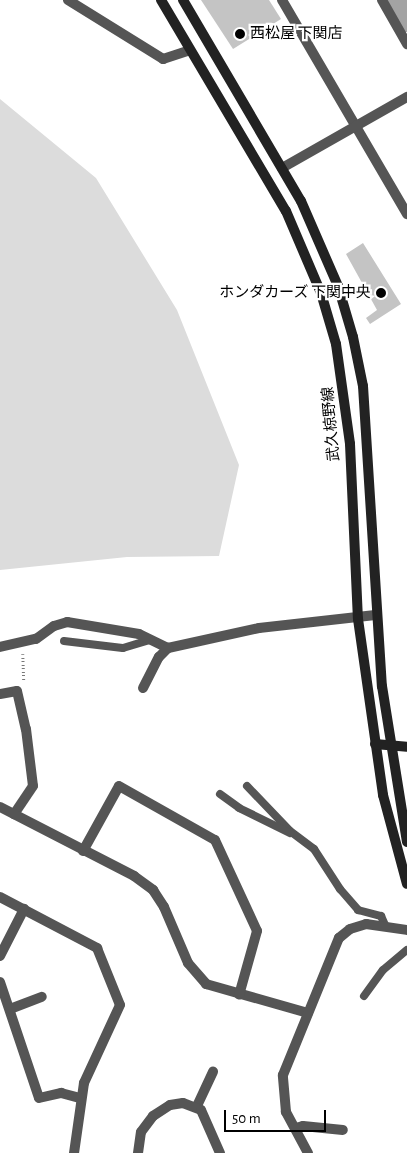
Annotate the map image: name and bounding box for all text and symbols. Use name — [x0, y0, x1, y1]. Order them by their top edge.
place label: 西松屋 下関店 — [250, 25, 342, 43]
marker: 西松屋 下関店 — [234, 28, 246, 40]
place label: ホンダカーズ 下関中央 — [219, 284, 371, 302]
marker: ホンダカーズ 下関中央 — [375, 287, 387, 299]
street label: 武久椋野線 — [319, 386, 343, 462]
scale bar — [227, 1100, 330, 1132]
text: 50 m — [232, 1111, 261, 1126]

